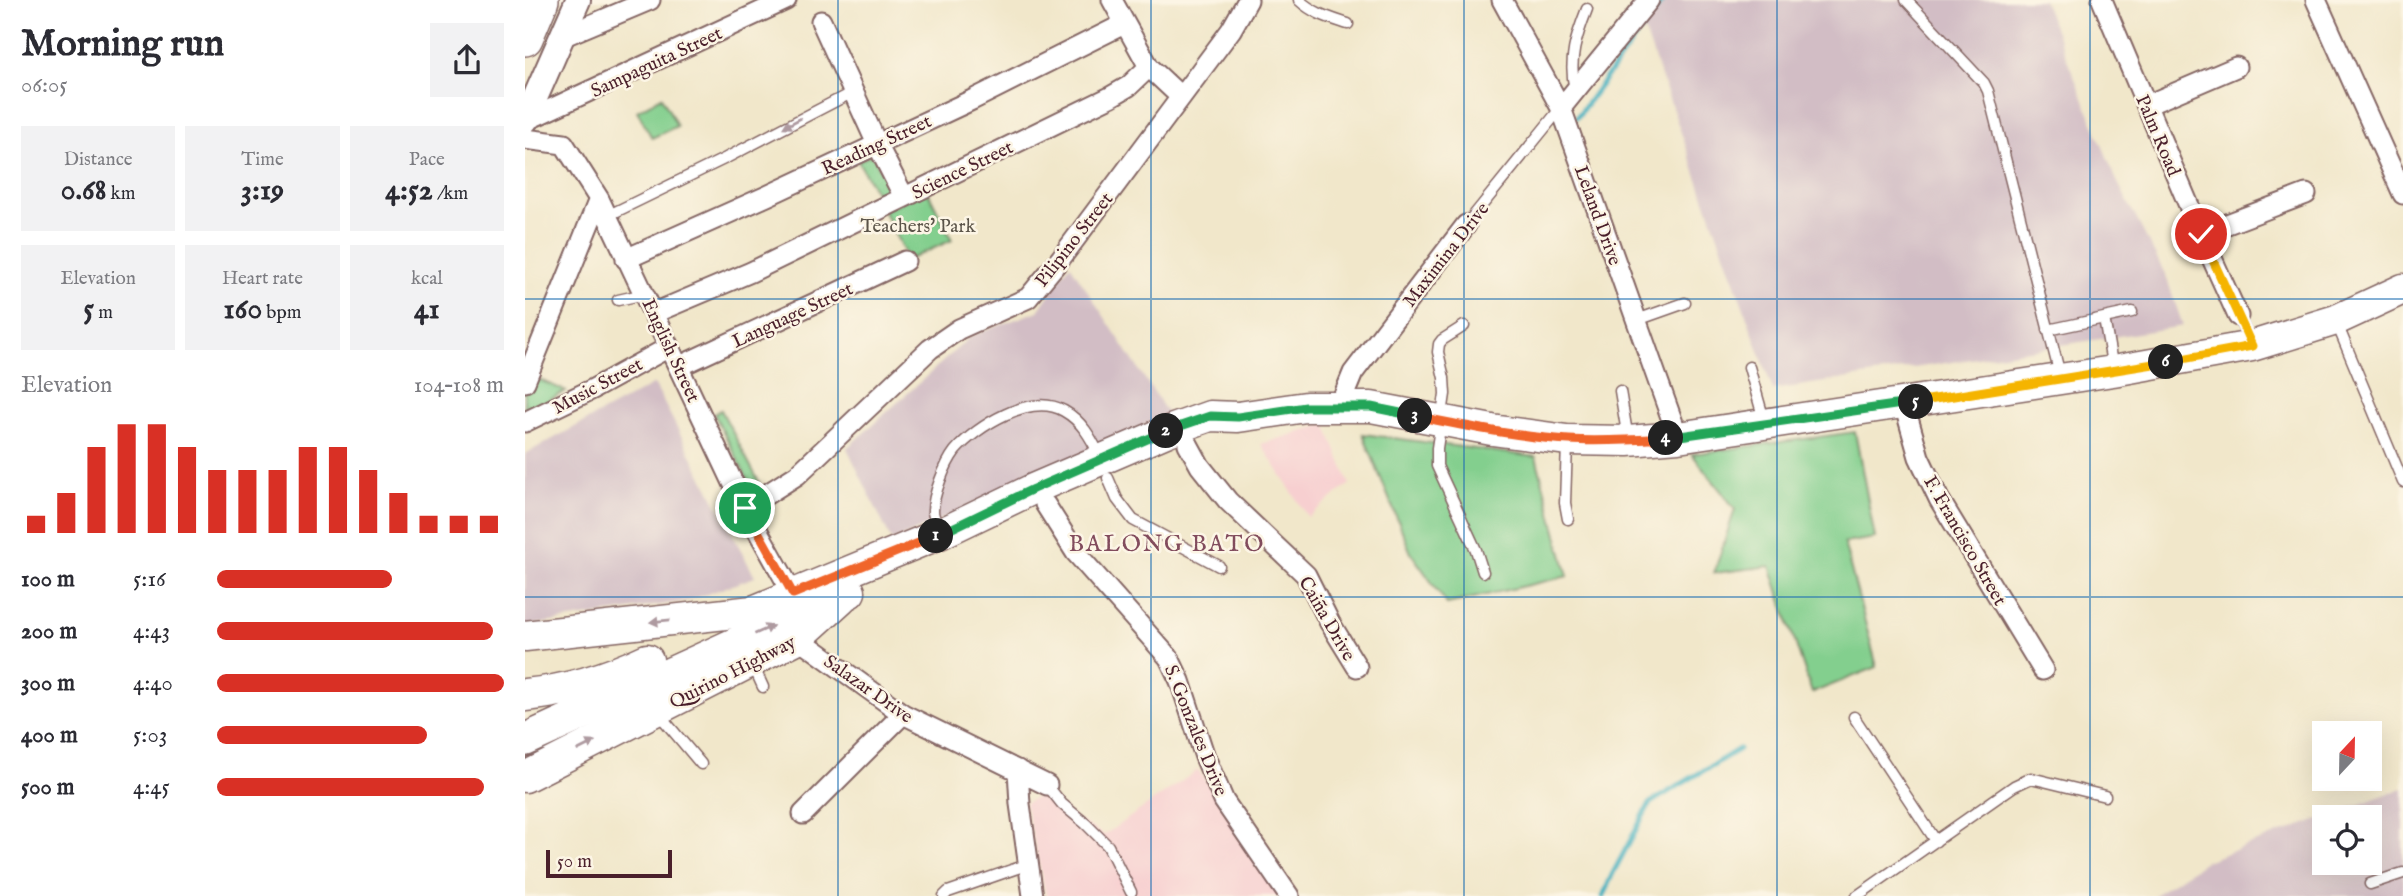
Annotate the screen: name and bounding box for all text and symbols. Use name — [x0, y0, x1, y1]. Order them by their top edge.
text: Morning run — [21, 21, 224, 69]
street label: Sampaguita Street — [587, 22, 727, 104]
button: share — [430, 23, 504, 97]
text: 06:05 — [21, 71, 68, 100]
street label: Palm Road — [2129, 91, 2185, 181]
street label: Reading Street — [818, 110, 936, 182]
one-way arrow — [782, 117, 802, 129]
street label: Science Street — [908, 136, 1018, 206]
text: Distance — [64, 148, 133, 172]
text: Time — [241, 148, 284, 172]
text: Pace — [409, 148, 445, 172]
street label: Leland Drive — [1568, 162, 1626, 269]
text: 0.68 — [61, 172, 106, 210]
text: 3:19 — [241, 172, 284, 210]
text: 4:52 — [385, 172, 433, 210]
text: km — [106, 182, 135, 206]
text: /km — [433, 182, 468, 206]
street label: Pilipino Street — [1030, 188, 1119, 292]
street label: Maximina Drive — [1398, 198, 1495, 313]
pin — [2171, 204, 2231, 264]
park label: Teachers' Park — [860, 215, 976, 239]
icon: check — [2182, 215, 2220, 253]
text: Elevation — [60, 267, 136, 291]
text: Heart rate — [222, 267, 303, 291]
text: kcal — [411, 267, 443, 291]
street label: Language Street — [729, 277, 858, 354]
text: 5 — [83, 291, 94, 329]
text: 160 — [224, 291, 262, 329]
text: 41 — [414, 291, 440, 329]
street label: English Street — [636, 295, 705, 407]
text: m — [94, 301, 113, 325]
text: bpm — [262, 301, 301, 325]
pin: 6 — [2149, 344, 2183, 380]
text: 6 — [2161, 349, 2170, 373]
street label: Music Street — [549, 353, 648, 421]
text: Elevation — [21, 371, 112, 400]
text: 104–108 m — [414, 371, 504, 400]
pin: 5 — [1899, 384, 1933, 420]
text: 5 — [1912, 389, 1919, 413]
pin: 3 — [1397, 398, 1433, 434]
text: 3 — [1411, 403, 1418, 427]
pin: 2 — [1149, 414, 1183, 448]
text: 2 — [1161, 418, 1170, 442]
pin: 4 — [1649, 420, 1683, 456]
text: 4 — [1661, 425, 1670, 449]
street label: F. Francisco Street — [1917, 472, 2011, 611]
pin — [715, 478, 775, 538]
icon: arrive — [726, 489, 764, 527]
pin: 1 — [919, 518, 953, 554]
text: 1 — [932, 523, 939, 547]
district label: BALONG BATO — [1069, 530, 1265, 559]
text: 100 m — [21, 565, 75, 594]
text: 5:16 — [133, 565, 166, 594]
street label: Caiña Drive — [1292, 572, 1360, 666]
one-way arrow — [649, 615, 671, 626]
text: 200 m — [21, 617, 77, 646]
text: 4:43 — [133, 617, 170, 646]
one-way arrow — [754, 624, 774, 635]
street label: Quirino Highway — [666, 630, 801, 715]
street label: Salazar Drive — [818, 650, 917, 729]
street label: S. Gonzales Drive — [1158, 662, 1232, 800]
text: 300 m — [21, 669, 75, 698]
text: 4:40 — [133, 669, 173, 698]
text: 400 m — [21, 721, 78, 750]
text: 5:03 — [133, 721, 167, 750]
north arrow — [2312, 721, 2382, 791]
map controls — [2312, 721, 2382, 875]
one-way arrow — [576, 740, 595, 752]
text: 500 m — [21, 773, 75, 802]
text: 4:45 — [133, 773, 170, 802]
button: locate — [2312, 805, 2382, 875]
scale bar — [546, 847, 672, 879]
text: 50 m — [557, 850, 592, 874]

